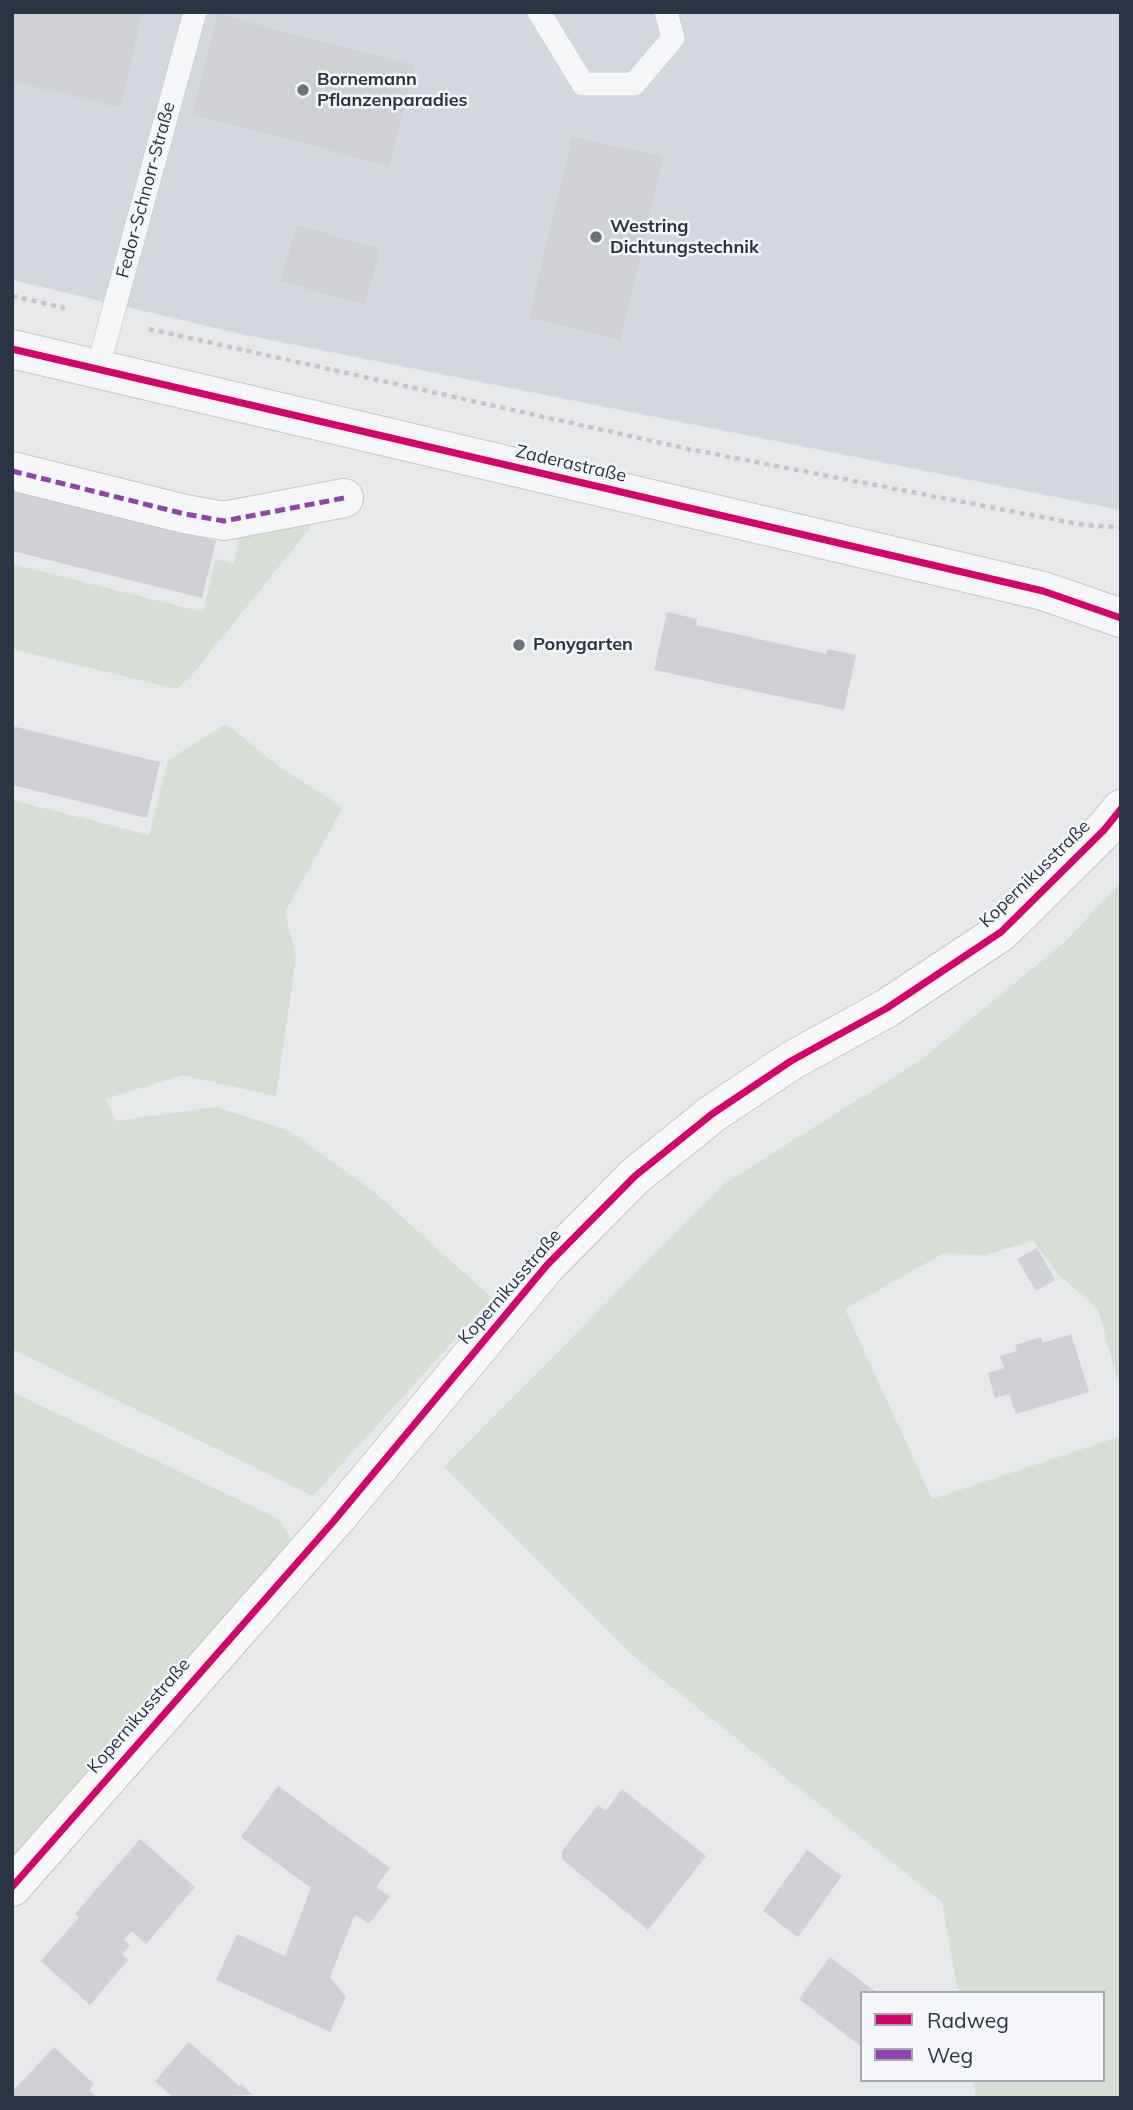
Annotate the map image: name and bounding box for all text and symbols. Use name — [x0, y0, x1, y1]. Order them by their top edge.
place label: Bornemann Pflanzenparadies — [317, 69, 468, 112]
marker: Bornemann Pflanzenparadies — [295, 82, 311, 98]
street label: Fedor-Schnorr-Straße — [112, 100, 180, 280]
place label: Westring Dichtungstechnik — [610, 216, 759, 258]
marker: Westring Dichtungstechnik — [588, 229, 604, 245]
street label: Zaderastraße — [514, 441, 628, 487]
place label: Ponygarten — [533, 634, 633, 656]
marker: Ponygarten — [511, 637, 527, 653]
street label: Kopernikusstraße — [975, 816, 1095, 932]
street label: Kopernikusstraße — [454, 1225, 566, 1349]
street label: Kopernikusstraße — [83, 1654, 195, 1778]
legend — [860, 1991, 1105, 2082]
text: Radweg — [927, 2007, 1009, 2033]
text: Weg — [927, 2042, 973, 2068]

